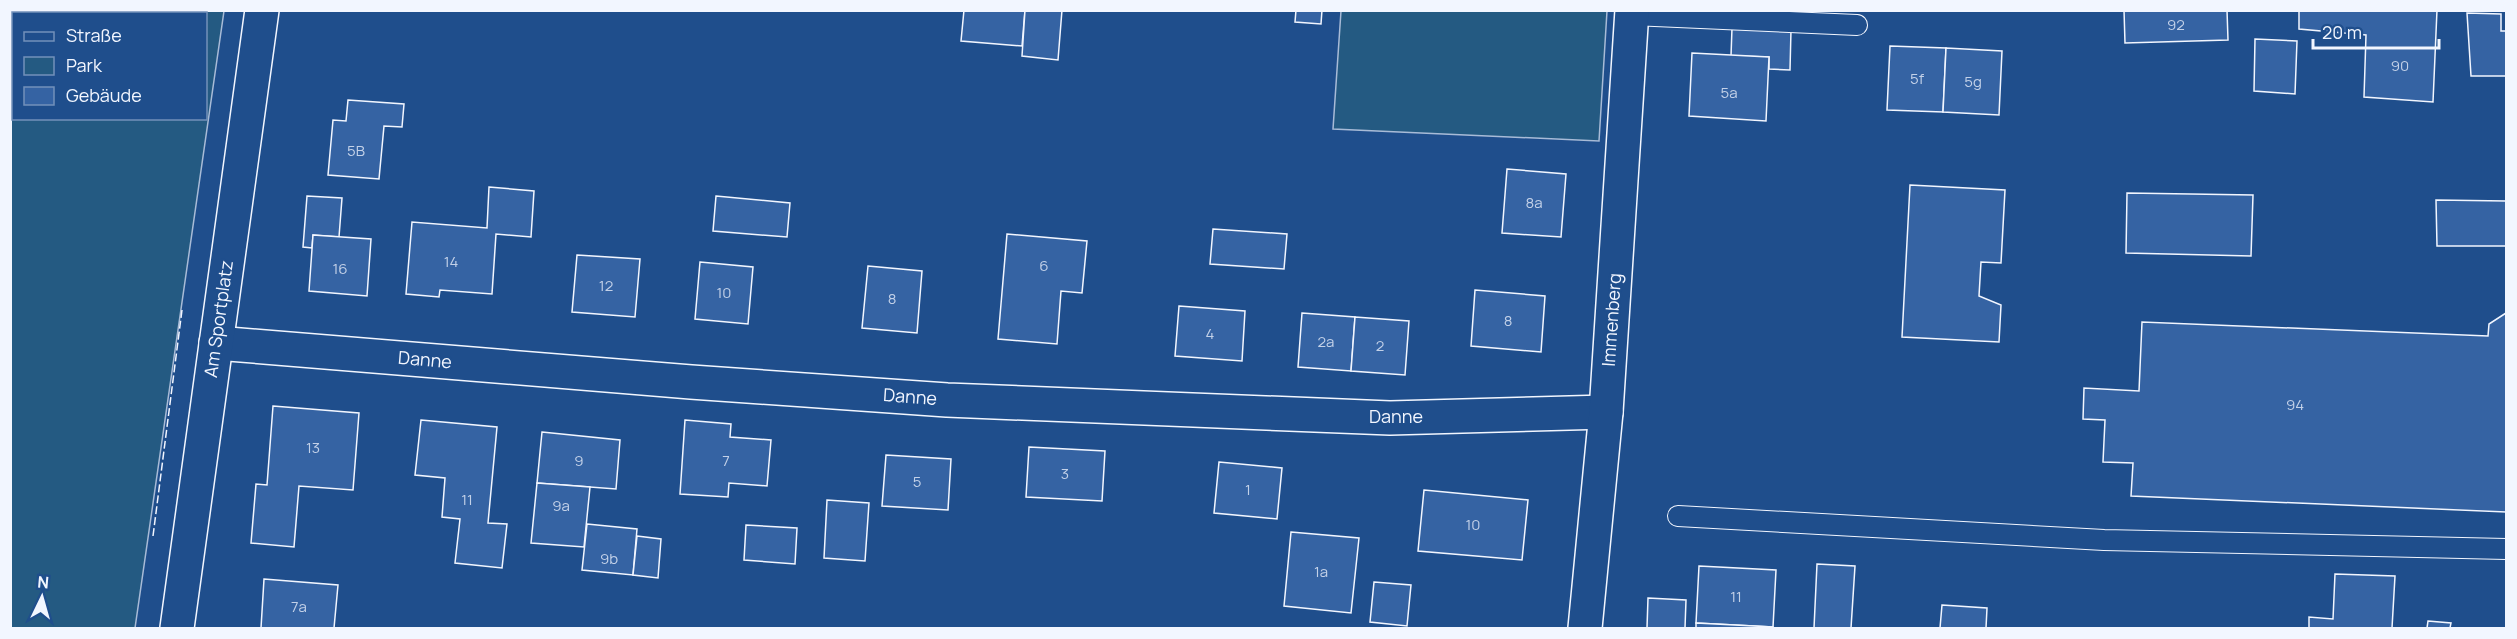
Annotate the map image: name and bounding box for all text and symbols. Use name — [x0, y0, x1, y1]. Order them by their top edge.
legend — [12, 12, 207, 120]
scale bar — [2313, 12, 2439, 50]
house number: 92 — [2167, 14, 2185, 35]
text: 20 m — [2322, 20, 2362, 44]
text: Straße — [66, 23, 122, 47]
text: Park — [66, 53, 103, 77]
house number: 90 — [2391, 55, 2409, 76]
house number: 5f — [1910, 68, 1925, 89]
house number: 5g — [1964, 71, 1982, 92]
house number: 5a — [1721, 82, 1738, 103]
text: Gebäude — [66, 83, 142, 107]
house number: 5B — [347, 140, 365, 161]
house number: 8a — [1525, 192, 1543, 213]
house number: 14 — [444, 251, 458, 272]
house number: 6 — [1039, 255, 1049, 276]
house number: 16 — [332, 258, 348, 279]
street label: Am Sportplatz — [198, 259, 238, 379]
street label: Immenberg — [1596, 272, 1626, 367]
house number: 12 — [599, 275, 613, 296]
house number: 10 — [717, 282, 732, 303]
house number: 8 — [888, 288, 896, 309]
house number: 8 — [1504, 310, 1512, 331]
house number: 4 — [1206, 323, 1215, 344]
house number: 2a — [1318, 331, 1334, 352]
house number: 2 — [1376, 335, 1384, 356]
street label: Danne — [397, 345, 453, 373]
street label: Danne — [882, 382, 938, 410]
house number: 94 — [2286, 394, 2304, 415]
street label: Danne — [1369, 404, 1423, 428]
house number: 13 — [306, 437, 320, 458]
house number: 9 — [574, 450, 584, 471]
house number: 7 — [722, 450, 730, 471]
house number: 3 — [1061, 463, 1069, 484]
house number: 5 — [913, 471, 921, 492]
house number: 1 — [1245, 479, 1251, 500]
house number: 11 — [461, 489, 473, 510]
house number: 9a — [552, 495, 570, 516]
house number: 10 — [1466, 514, 1481, 535]
house number: 9b — [600, 548, 618, 569]
house number: 1a — [1314, 561, 1328, 582]
north arrow — [12, 567, 72, 627]
text: N — [37, 571, 50, 594]
house number: 11 — [1730, 586, 1742, 607]
house number: 7a — [291, 596, 307, 617]

